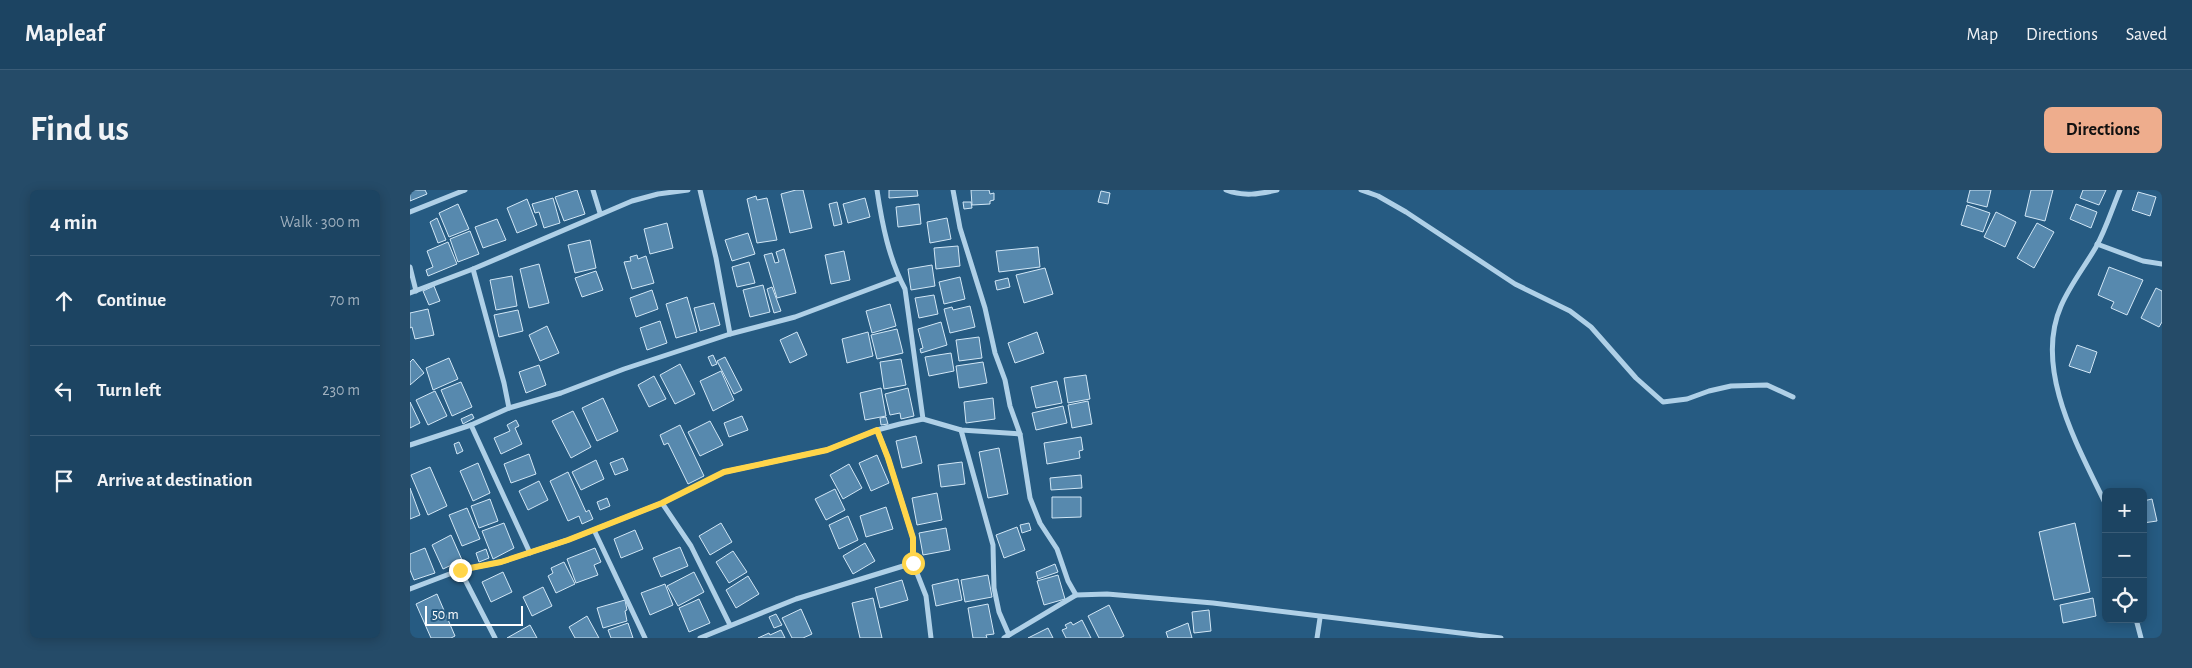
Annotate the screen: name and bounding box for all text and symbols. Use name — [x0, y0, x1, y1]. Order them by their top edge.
text: Mapleaf — [25, 22, 105, 46]
text: Map — [1967, 26, 1998, 44]
text: Directions — [2026, 26, 2098, 44]
text: Saved — [2126, 26, 2167, 44]
button: Directions — [2044, 107, 2162, 153]
text: Find us — [30, 112, 129, 147]
text: 4 min — [50, 212, 97, 233]
text: Walk · 300 m — [280, 214, 360, 230]
icon: ahead — [50, 287, 78, 315]
text: Continue — [97, 291, 166, 310]
text: 70 m — [329, 292, 360, 308]
icon: left — [50, 377, 78, 405]
text: Turn left — [97, 381, 161, 400]
text: 230 m — [322, 382, 360, 398]
icon: arrive — [50, 467, 78, 495]
text: Arrive at destination — [97, 471, 253, 490]
map controls — [2102, 488, 2147, 623]
button: + — [2102, 488, 2147, 533]
button: − — [2102, 533, 2147, 578]
route start — [902, 552, 925, 575]
route end — [449, 559, 472, 582]
button: locate — [2102, 578, 2147, 623]
scale bar — [425, 603, 522, 626]
text: 50 m — [432, 608, 459, 622]

